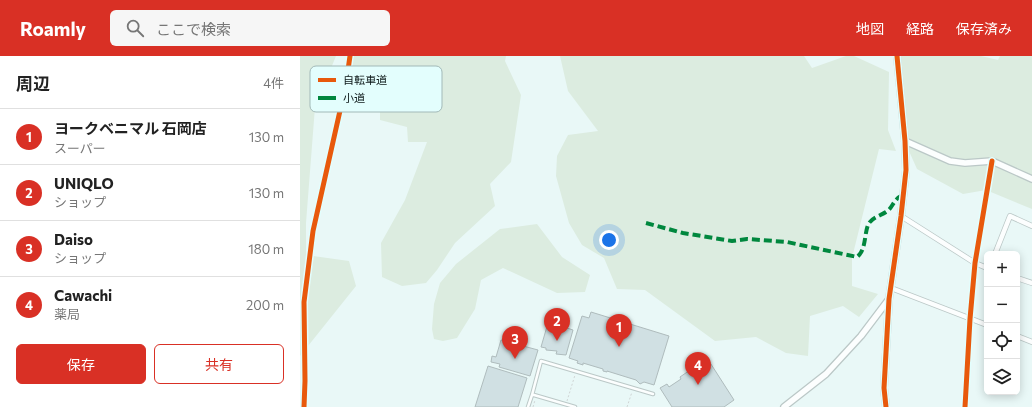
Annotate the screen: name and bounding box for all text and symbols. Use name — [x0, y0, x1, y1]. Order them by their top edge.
search box — [110, 10, 390, 46]
text: Roamly — [20, 17, 86, 40]
icon: search — [124, 17, 146, 39]
text: ここで検索 — [156, 20, 231, 38]
text: 地図 — [856, 20, 884, 37]
text: 経路 — [906, 20, 934, 37]
text: 保存済み — [956, 20, 1012, 37]
legend — [310, 66, 442, 112]
text: 周辺 — [16, 73, 50, 94]
text: 自転車道 — [343, 73, 387, 86]
text: 4件 — [263, 75, 284, 91]
text: 小道 — [343, 91, 365, 104]
text: ヨークベニマル 石岡店 — [54, 119, 207, 137]
text: 1 — [26, 129, 32, 145]
text: 130 m — [249, 129, 284, 145]
text: スーパー — [54, 140, 106, 156]
text: UNIQLO — [54, 174, 114, 192]
text: 2 — [25, 185, 33, 201]
text: 130 m — [249, 185, 284, 201]
text: ショップ — [54, 194, 106, 210]
text: Daiso — [54, 230, 93, 248]
your location — [599, 230, 619, 250]
text: 3 — [25, 241, 33, 257]
text: 180 m — [248, 241, 284, 257]
text: ショップ — [54, 250, 106, 266]
map controls — [984, 251, 1020, 395]
button: + — [984, 251, 1020, 287]
text: Cawachi — [54, 286, 112, 304]
button: − — [984, 287, 1020, 323]
text: 4 — [25, 297, 33, 313]
text: 200 m — [246, 297, 284, 313]
text: 薬局 — [54, 306, 80, 322]
pin: 2 — [544, 308, 570, 341]
pin: 1 — [606, 314, 632, 347]
button: locate — [984, 323, 1020, 359]
pin: 3 — [502, 326, 528, 359]
button: 保存 — [16, 344, 146, 384]
button: 共有 — [154, 344, 284, 384]
pin: 4 — [685, 352, 711, 385]
button: layers — [984, 359, 1020, 395]

